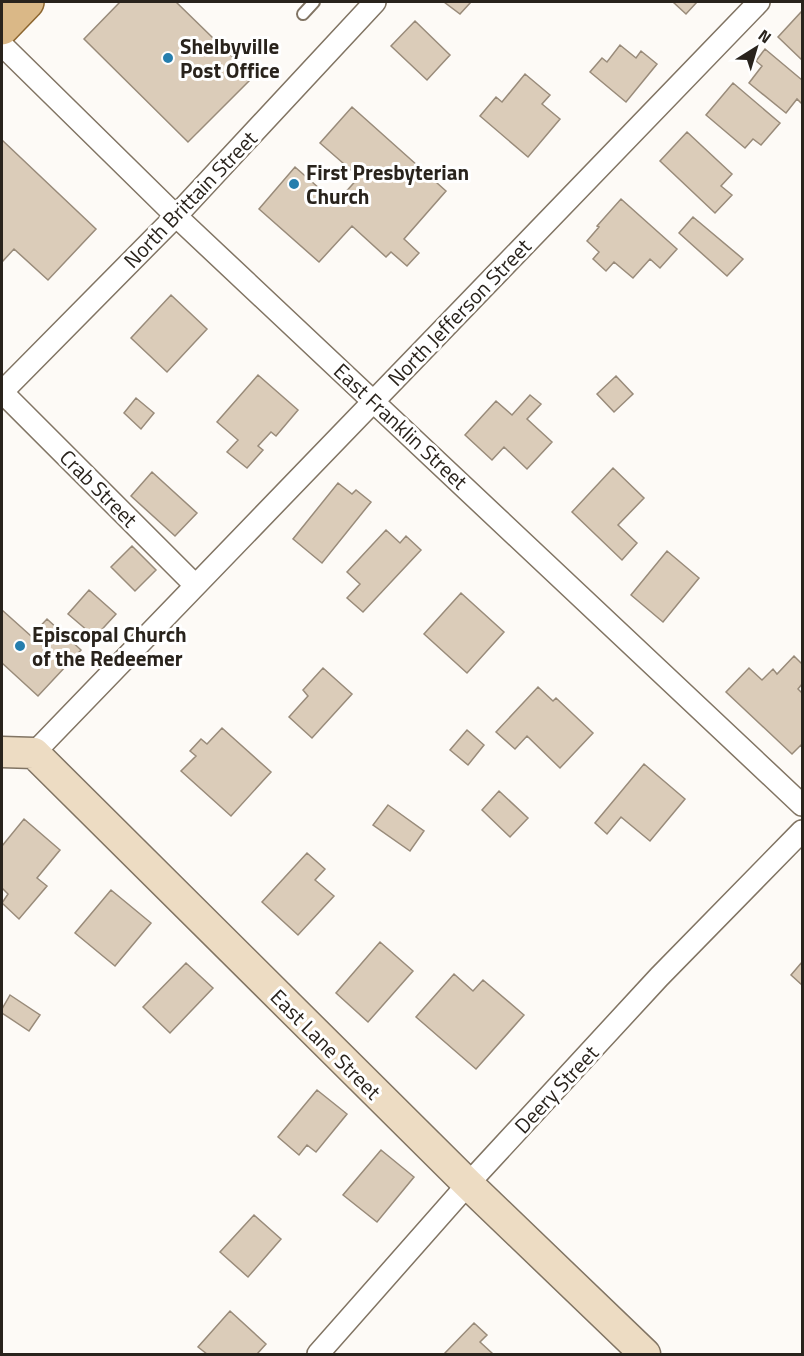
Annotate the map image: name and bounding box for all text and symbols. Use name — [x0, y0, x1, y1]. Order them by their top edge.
north arrow — [726, 18, 786, 78]
text: N — [753, 23, 777, 49]
place label: Shelbyville Post Office — [180, 30, 280, 86]
marker: Shelbyville Post Office — [161, 51, 175, 65]
street label: North Brittain Street — [116, 123, 265, 275]
place label: First Presbyterian Church — [306, 156, 469, 212]
marker: First Presbyterian Church — [287, 177, 301, 191]
street label: North Jefferson Street — [380, 230, 539, 393]
street label: East Franklin Street — [327, 355, 476, 497]
street label: Crab Street — [53, 442, 146, 535]
place label: Episcopal Church of the Redeemer — [32, 618, 187, 674]
marker: Episcopal Church of the Redeemer — [13, 639, 27, 653]
street label: East Lane Street — [263, 981, 389, 1107]
street label: Deery Street — [506, 1037, 606, 1140]

